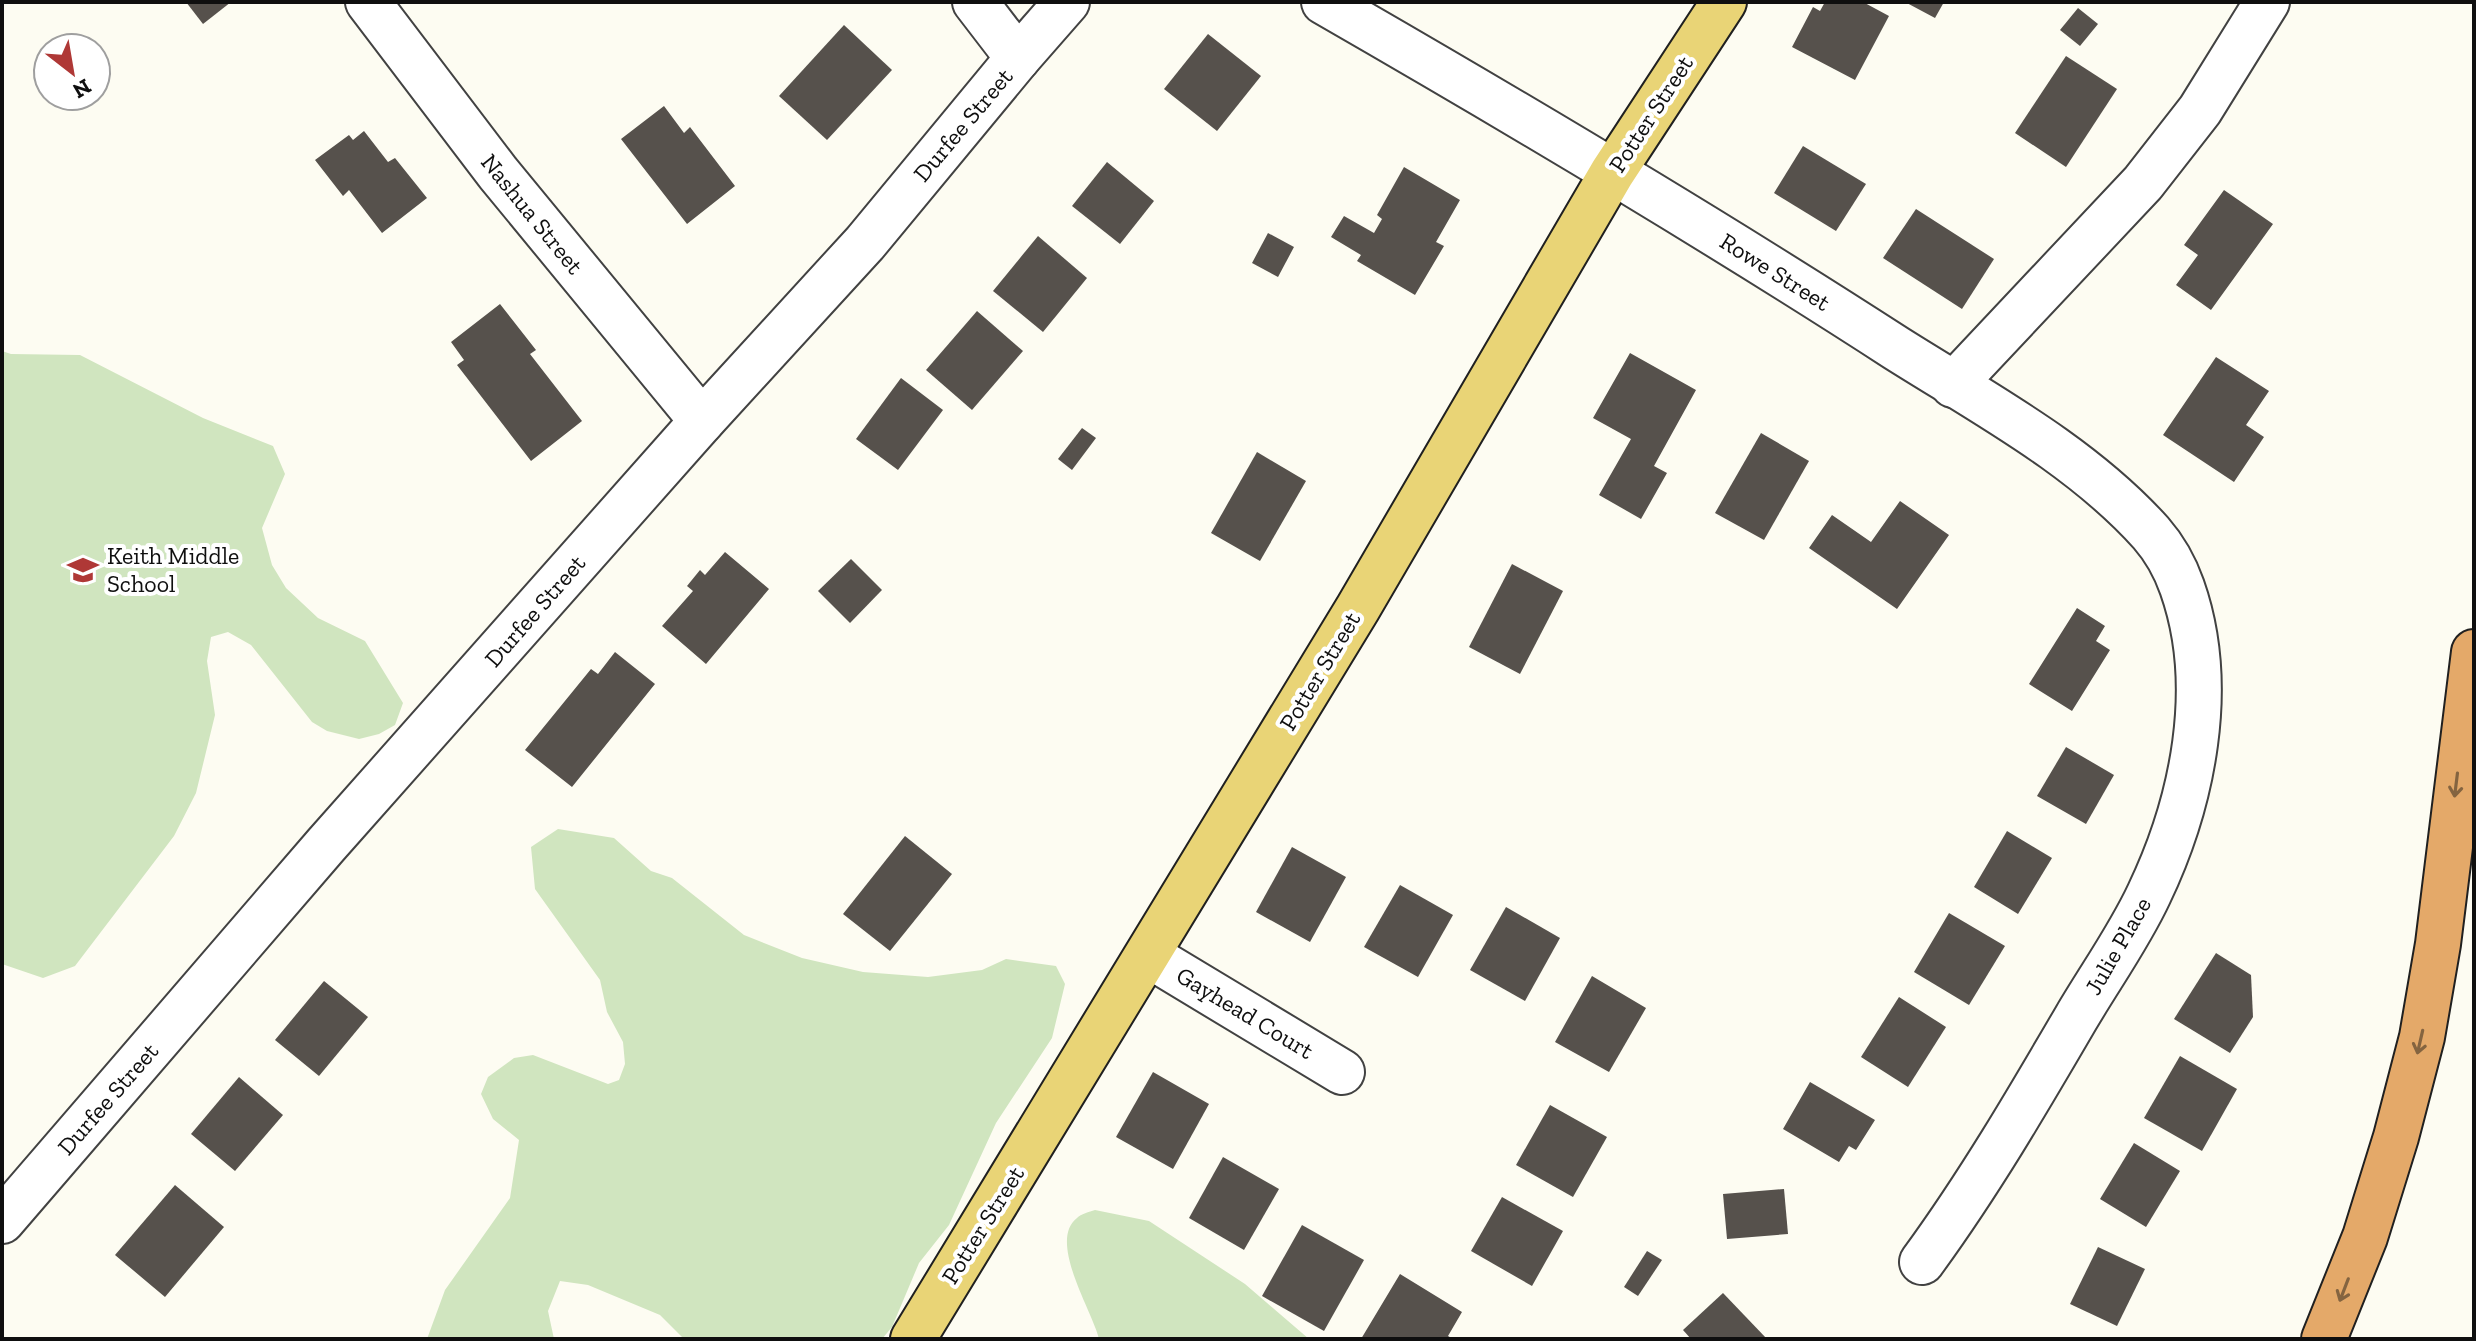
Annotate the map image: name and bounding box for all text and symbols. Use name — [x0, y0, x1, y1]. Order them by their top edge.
north arrow — [32, 32, 112, 112]
street label: Potter Street — [1602, 50, 1699, 177]
street label: Durfee Street — [907, 62, 1019, 187]
text: N — [68, 73, 96, 105]
street label: Nashua Street — [475, 148, 590, 280]
street label: Rowe Street — [1715, 226, 1836, 317]
place label: Keith Middle School — [107, 541, 239, 598]
street label: Durfee Street — [478, 549, 591, 673]
school or university icon: Keith Middle School — [66, 553, 100, 587]
street label: Potter Street — [1273, 606, 1366, 735]
one-way arrow — [2449, 771, 2464, 798]
street label: Julie Place — [2078, 892, 2157, 1000]
street label: Gayhead Court — [1171, 960, 1319, 1065]
one-way arrow — [2412, 1029, 2427, 1054]
street label: Durfee Street — [51, 1037, 164, 1161]
street label: Potter Street — [935, 1161, 1030, 1289]
one-way arrow — [2336, 1277, 2350, 1302]

